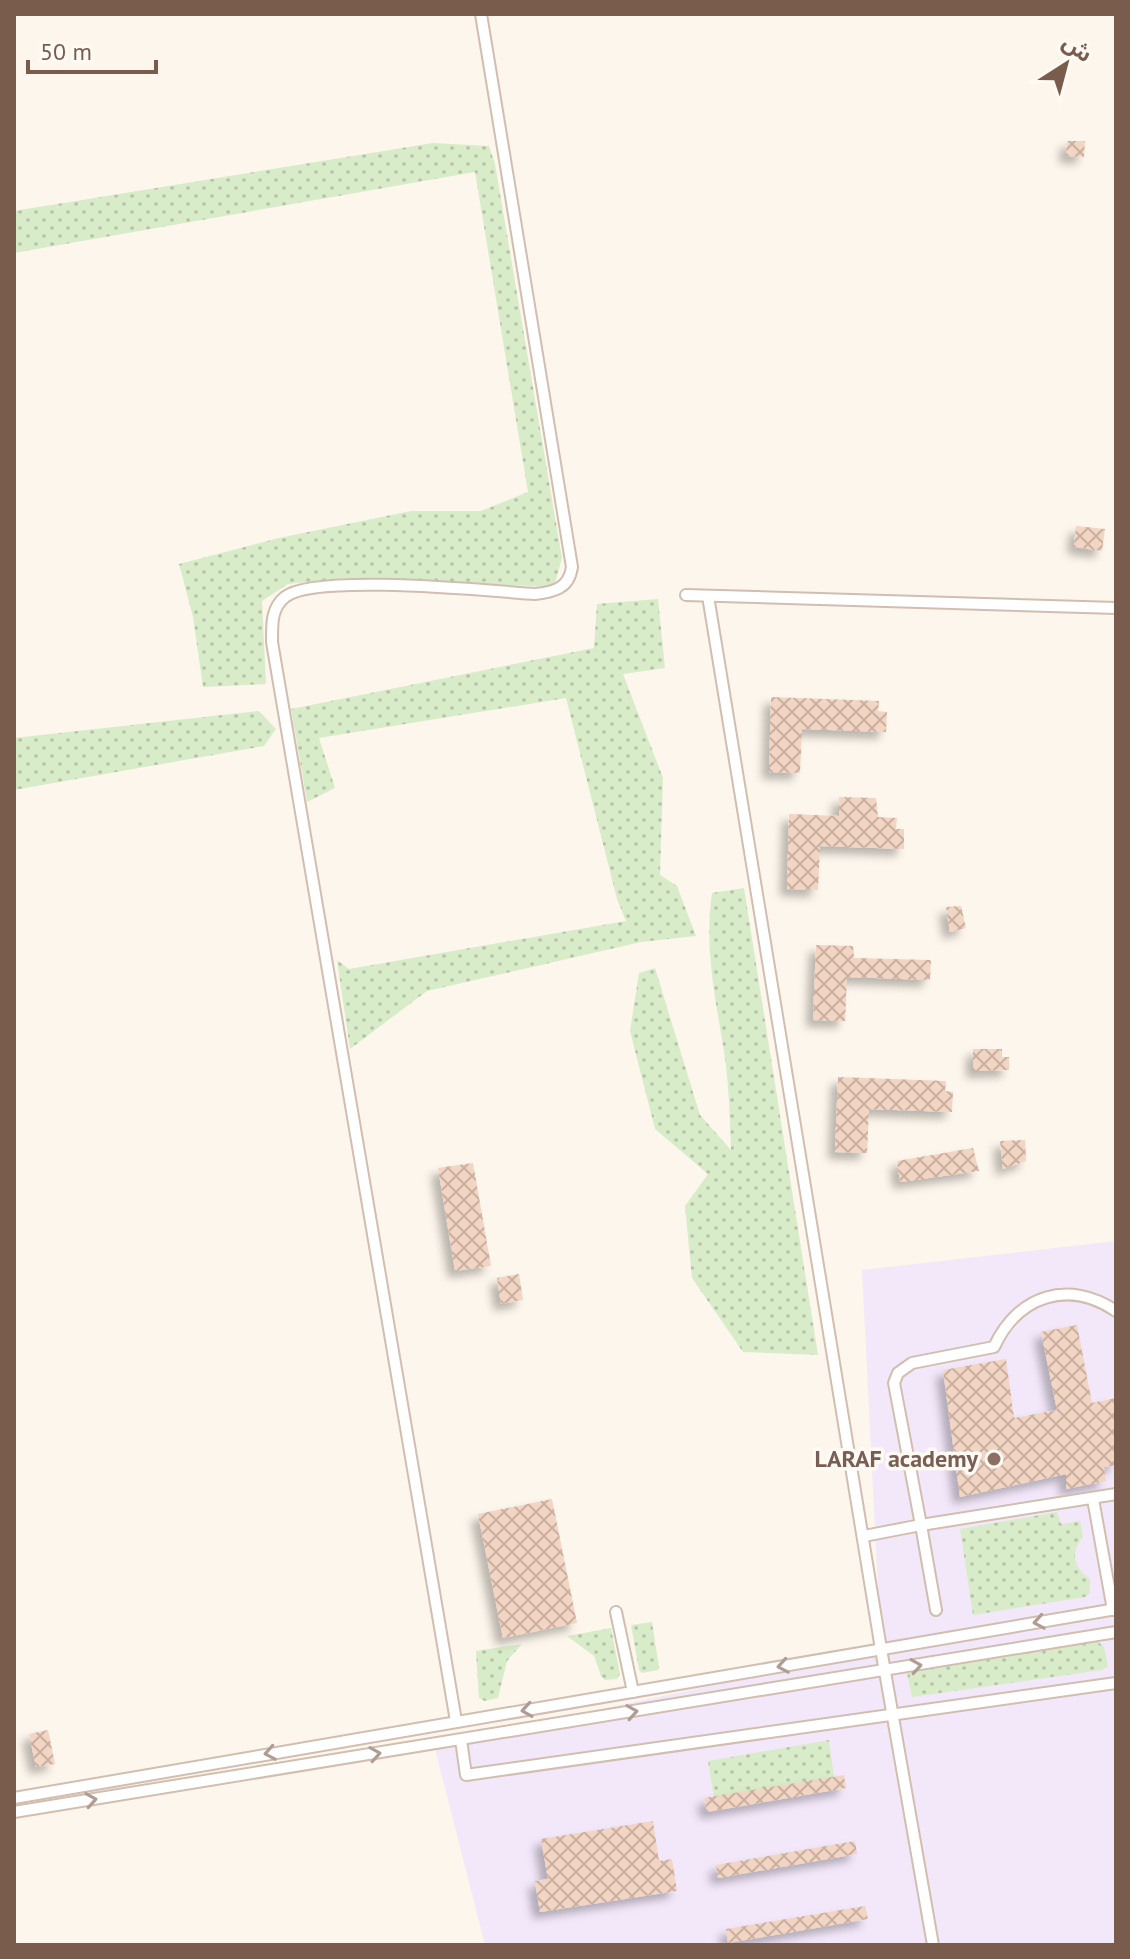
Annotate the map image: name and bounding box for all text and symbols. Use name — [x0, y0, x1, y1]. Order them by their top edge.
scale bar — [28, 24, 156, 74]
north arrow — [1026, 24, 1106, 104]
text: ش — [1057, 28, 1098, 68]
text: 50 m — [40, 36, 92, 67]
place label: LARAF academy — [814, 1443, 979, 1474]
marker: LARAF academy — [985, 1450, 1003, 1468]
one-way arrow — [1032, 1613, 1046, 1630]
one-way arrow — [776, 1657, 790, 1674]
one-way arrow — [909, 1658, 923, 1675]
one-way arrow — [520, 1700, 533, 1717]
one-way arrow — [625, 1705, 639, 1722]
one-way arrow — [263, 1743, 277, 1760]
one-way arrow — [369, 1746, 382, 1763]
one-way arrow — [84, 1793, 98, 1810]

